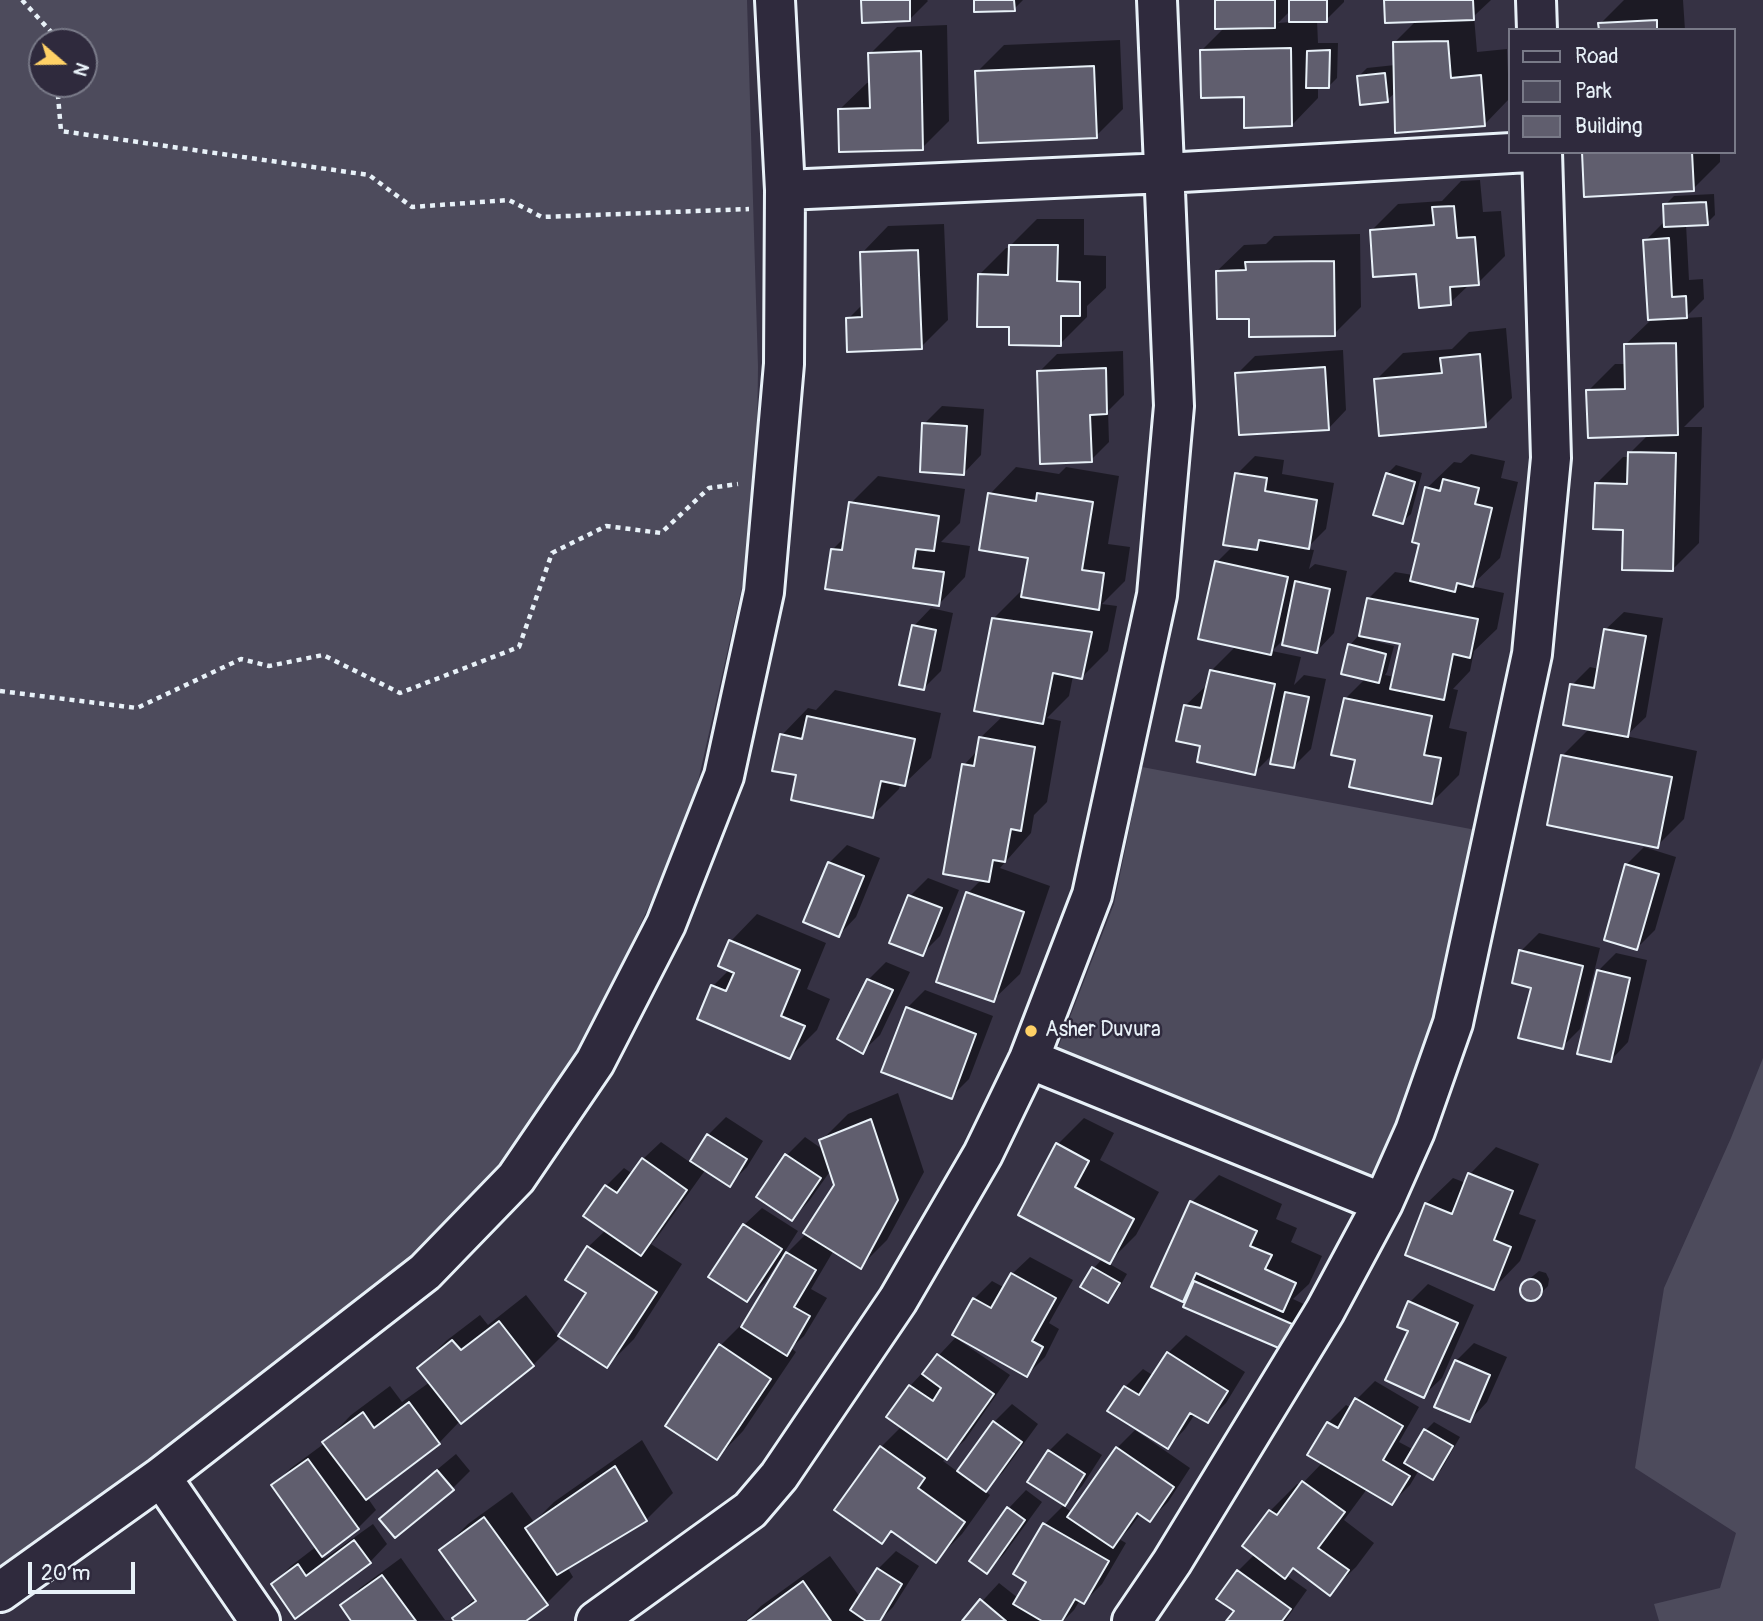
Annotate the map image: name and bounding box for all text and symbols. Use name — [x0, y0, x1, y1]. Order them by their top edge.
north arrow — [28, 28, 98, 98]
legend — [1508, 28, 1735, 154]
text: Road — [1575, 43, 1619, 70]
text: N — [67, 59, 94, 80]
text: Park — [1575, 78, 1612, 105]
text: Building — [1575, 113, 1642, 140]
place label: Asher Duvura — [1045, 1018, 1161, 1044]
marker: Asher Duvura — [1023, 1023, 1039, 1039]
scale bar — [32, 1548, 138, 1592]
text: 20 m — [41, 1560, 90, 1587]

